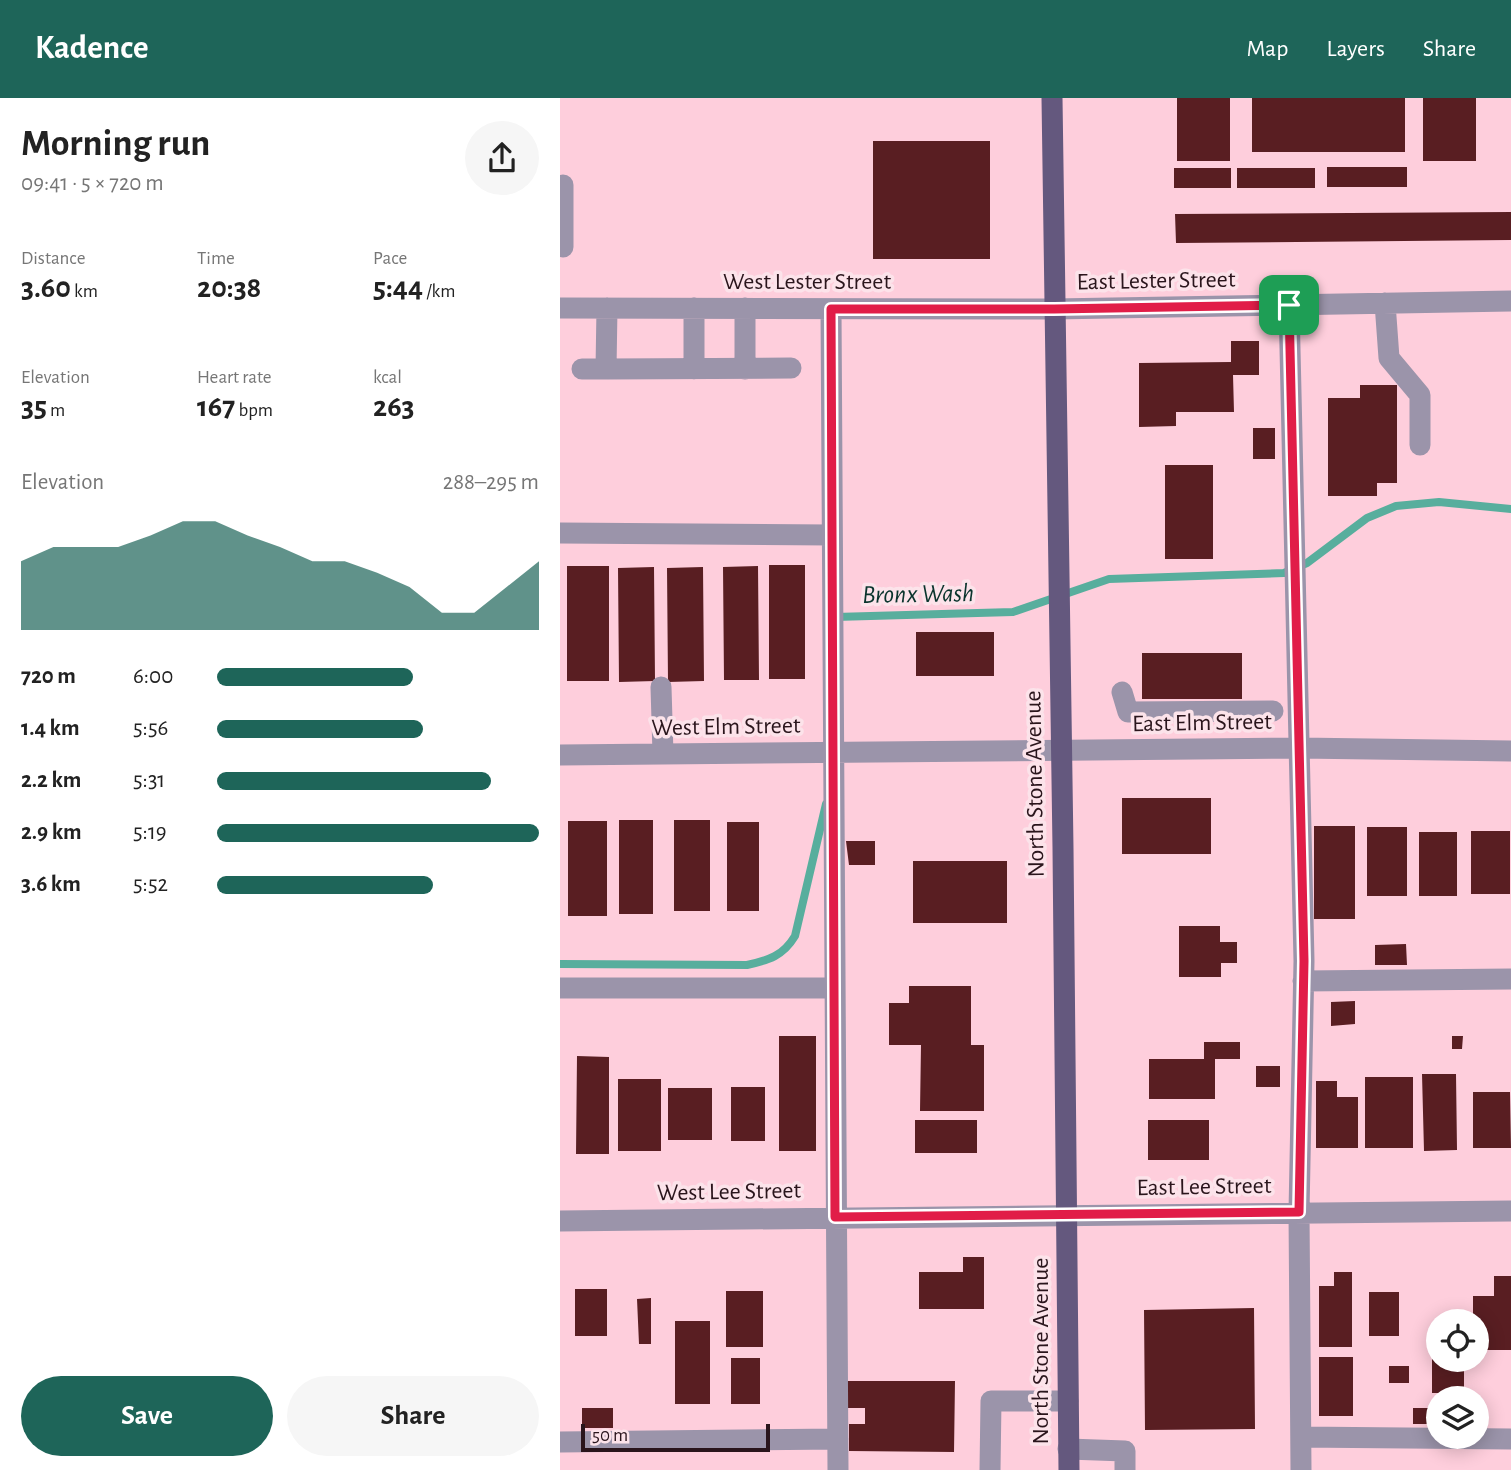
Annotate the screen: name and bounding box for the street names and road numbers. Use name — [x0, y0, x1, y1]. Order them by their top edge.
street label: East Lester Street — [1076, 268, 1236, 294]
street label: West Lester Street — [723, 270, 891, 294]
street label: North Stone Avenue — [1021, 690, 1049, 878]
street label: East Elm Street — [1132, 710, 1272, 736]
street label: West Elm Street — [651, 714, 801, 740]
street label: East Lee Street — [1136, 1174, 1272, 1200]
street label: West Lee Street — [657, 1179, 802, 1205]
street label: North Stone Avenue — [1029, 1258, 1053, 1444]

